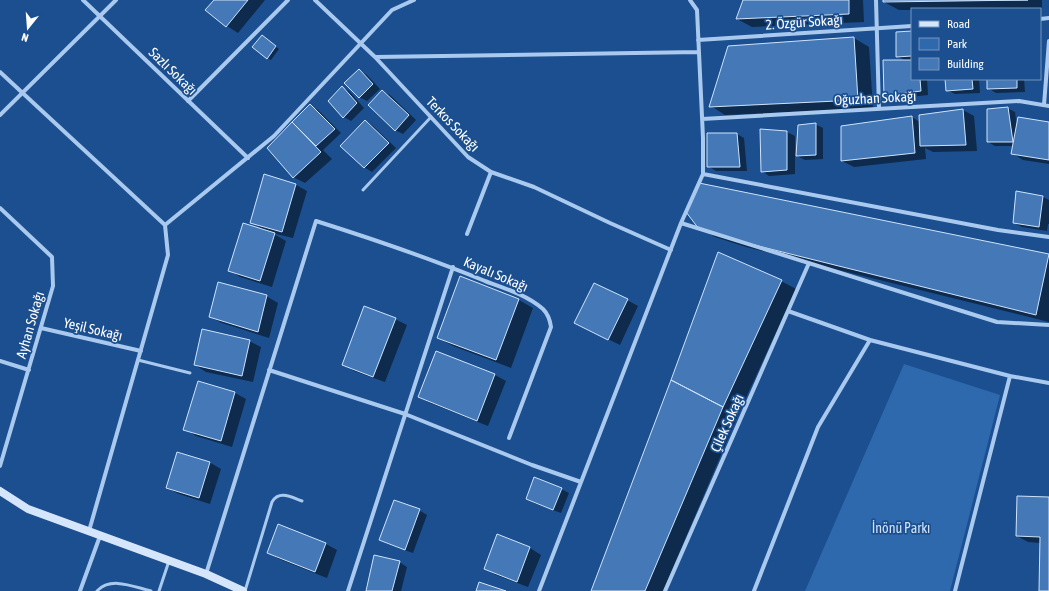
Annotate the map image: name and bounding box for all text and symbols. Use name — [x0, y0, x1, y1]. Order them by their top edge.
north arrow — [8, 8, 48, 48]
legend — [911, 8, 1041, 80]
street label: 2. Özgür Sokağı — [765, 11, 843, 33]
text: Road — [947, 17, 970, 31]
text: N — [20, 31, 30, 44]
text: Park — [947, 37, 968, 51]
street label: Sazlı Sokağı — [146, 44, 200, 98]
text: Building — [947, 57, 985, 71]
street label: Oğuzhan Sokağı — [833, 88, 917, 108]
street label: Terkos Sokağı — [423, 93, 483, 155]
street label: Kayalı Sokağı — [461, 253, 531, 295]
street label: Ayhan Sokağı — [13, 290, 47, 360]
street label: Yeşil Sokağı — [62, 314, 124, 344]
street label: Çilek Sokağı — [707, 391, 747, 455]
park label: İnönü Parkı — [872, 520, 930, 536]

